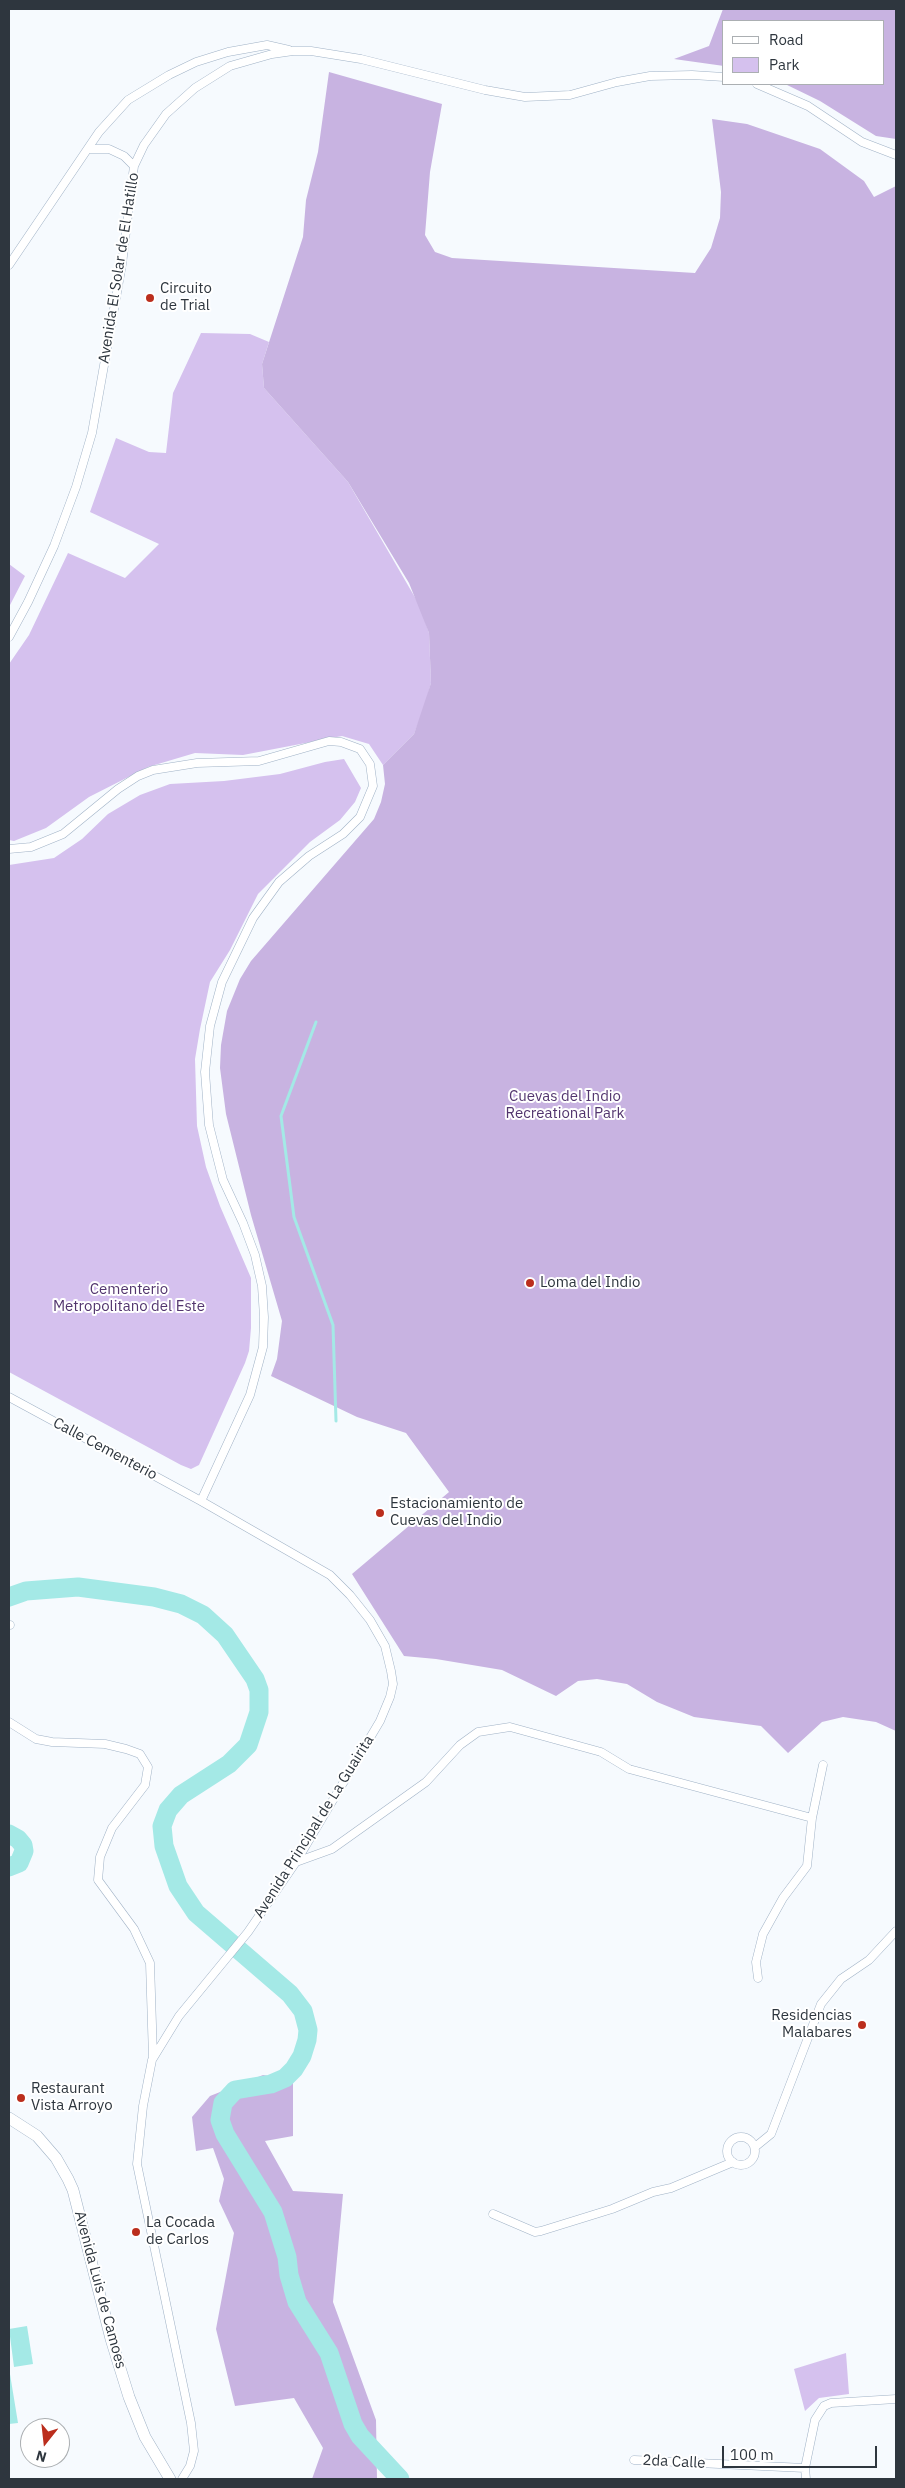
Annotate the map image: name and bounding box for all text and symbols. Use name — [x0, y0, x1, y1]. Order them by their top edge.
legend — [722, 20, 885, 85]
text: Road — [769, 30, 804, 49]
text: Park — [769, 55, 799, 74]
street label: Avenida El Solar de El Hatillo — [95, 171, 143, 365]
place label: Circuito de Trial — [160, 280, 212, 315]
marker: Circuito de Trial — [144, 292, 156, 304]
park label: Cuevas del Indio Recreational Park — [506, 1088, 624, 1123]
place label: Loma del Indio — [540, 1274, 640, 1292]
marker: Loma del Indio — [524, 1277, 536, 1289]
park label: Cementerio Metropolitano del Este — [53, 1281, 205, 1316]
street label: Calle Cementerio — [50, 1414, 160, 1484]
place label: Estacionamiento de Cuevas del Indio — [390, 1495, 523, 1530]
marker: Estacionamiento de Cuevas del Indio — [374, 1507, 386, 1519]
street label: Avenida Principal de La Guairita — [250, 1732, 378, 1922]
place label: Residencias Malabares — [771, 2007, 852, 2042]
marker: Residencias Malabares — [856, 2019, 868, 2031]
place label: Restaurant Vista Arroyo — [31, 2080, 113, 2115]
marker: Restaurant Vista Arroyo — [15, 2092, 27, 2104]
street label: Avenida Luis de Camoes — [70, 2209, 130, 2371]
place label: La Cocada de Carlos — [146, 2214, 215, 2249]
marker: La Cocada de Carlos — [130, 2226, 142, 2238]
north arrow — [20, 2418, 70, 2468]
scale bar — [725, 2436, 880, 2468]
text: 100 m — [730, 2445, 774, 2464]
text: N — [34, 2446, 49, 2467]
street label: 2da Calle — [642, 2451, 706, 2473]

